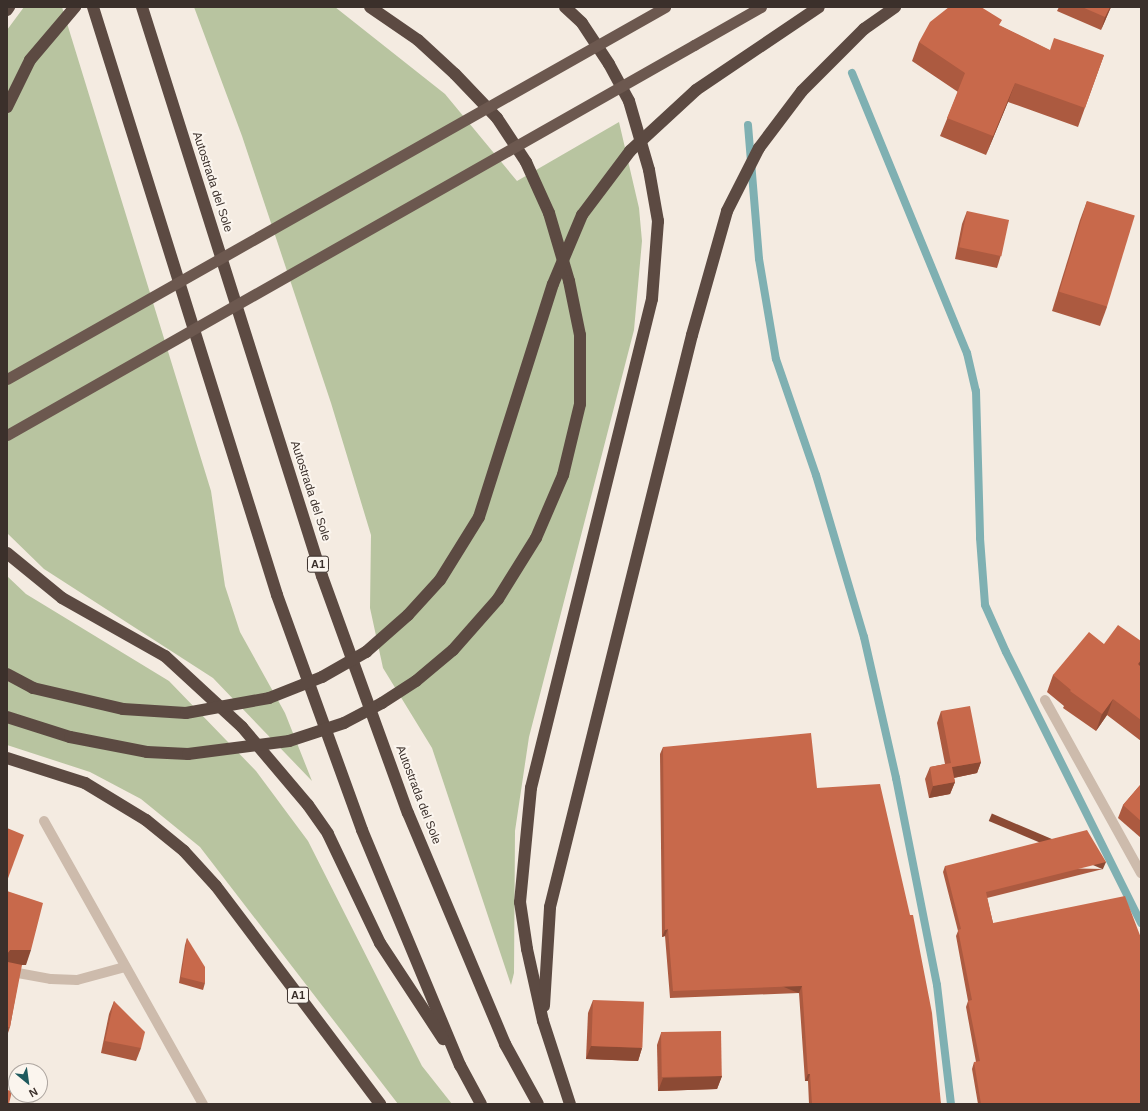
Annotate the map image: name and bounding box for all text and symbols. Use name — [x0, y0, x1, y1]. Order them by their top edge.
street label: Autostrada del Sole — [189, 130, 235, 234]
street label: Autostrada del Sole — [287, 439, 333, 543]
road number: A1 — [306, 555, 330, 573]
street label: Autostrada del Sole — [393, 744, 443, 846]
road number: A1 — [286, 986, 310, 1004]
north arrow — [8, 1063, 48, 1103]
text: N — [27, 1085, 40, 1100]

